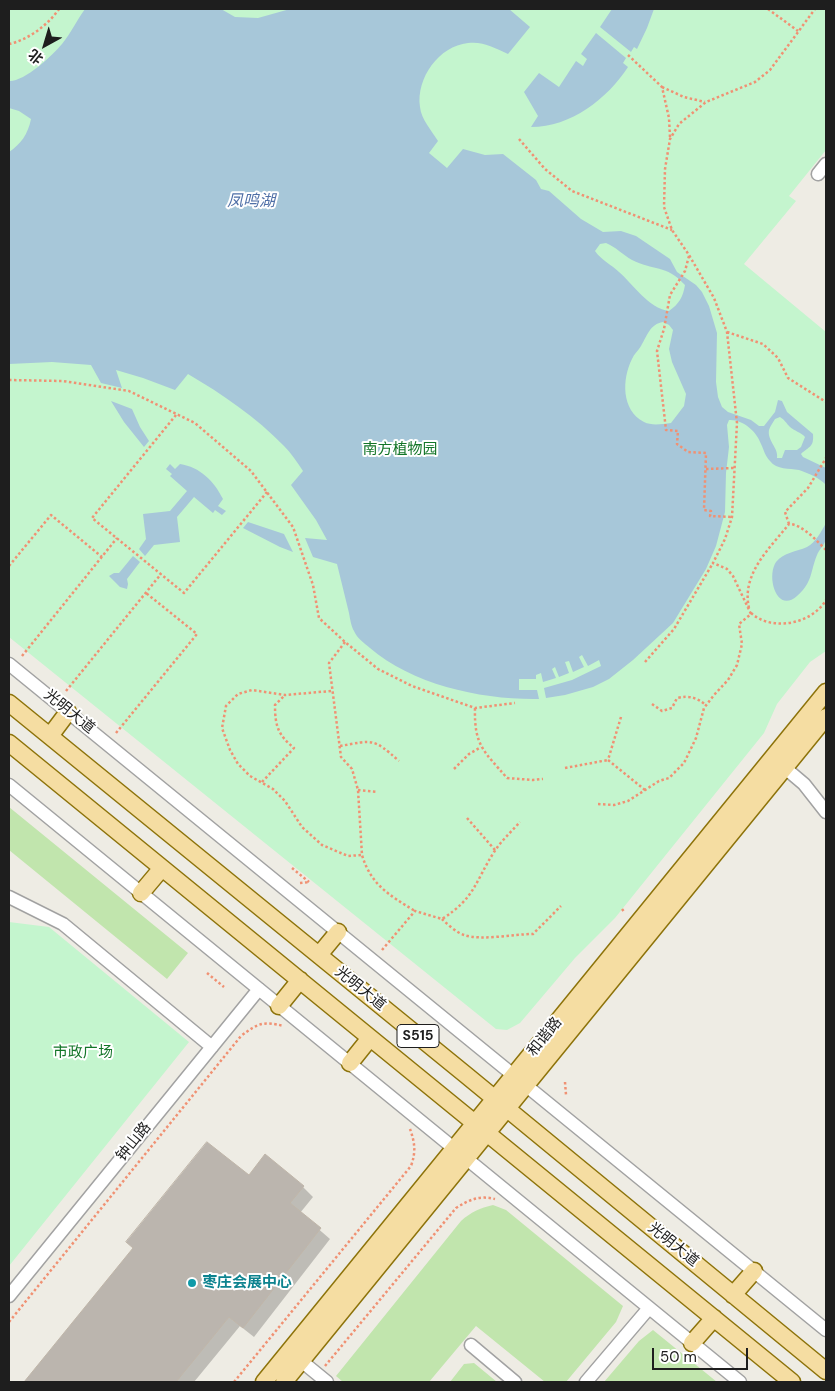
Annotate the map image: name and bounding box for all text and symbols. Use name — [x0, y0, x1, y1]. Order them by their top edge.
north arrow — [20, 20, 70, 70]
text: 北 — [24, 45, 47, 68]
water label: 凤鸣湖 — [227, 192, 275, 212]
park label: 南方植物园 — [363, 441, 437, 459]
street label: 光明大道 — [40, 686, 98, 738]
street label: 光明大道 — [331, 963, 389, 1015]
street label: 和谐路 — [524, 1014, 566, 1060]
road number: S515 — [397, 1024, 439, 1048]
park label: 市政广场 — [53, 1044, 113, 1062]
street label: 钟山路 — [113, 1119, 155, 1165]
street label: 光明大道 — [644, 1219, 702, 1271]
place label: 枣庄会展中心 — [202, 1274, 292, 1292]
marker: 枣庄会展中心 — [186, 1277, 198, 1289]
scale bar — [655, 1338, 751, 1370]
text: 50 m — [660, 1347, 697, 1367]

